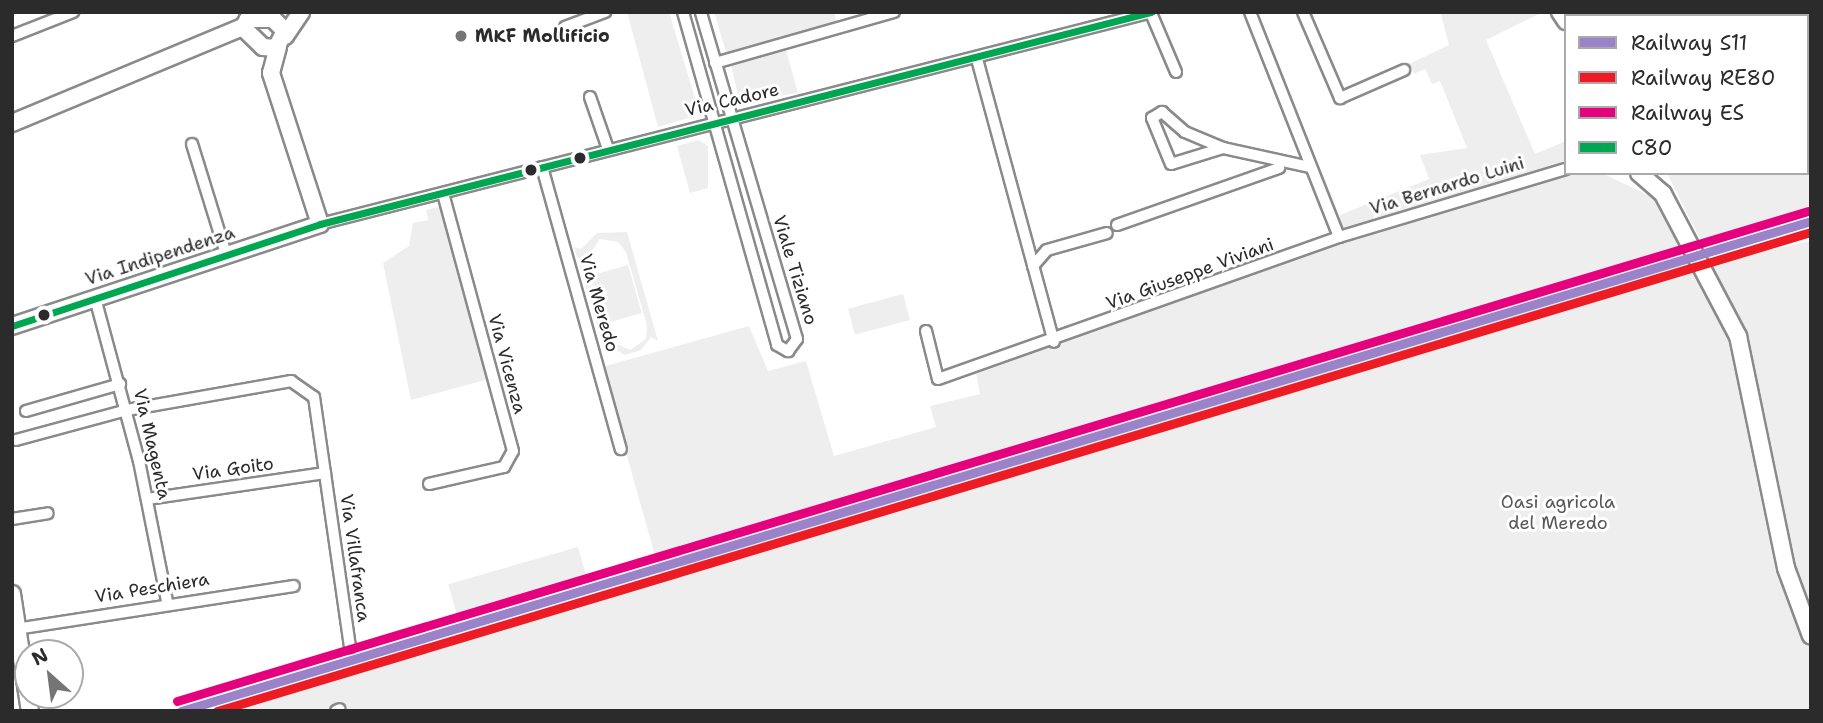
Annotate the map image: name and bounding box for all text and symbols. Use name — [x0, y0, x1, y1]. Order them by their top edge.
legend — [1564, 14, 1809, 175]
place label: MKF Mollificio — [475, 25, 610, 47]
marker: MKF Mollificio — [453, 28, 469, 44]
text: Railway S11 — [1631, 29, 1747, 57]
text: Railway RE80 — [1631, 64, 1775, 92]
street label: Via Cadore — [683, 79, 781, 121]
text: Railway ES — [1631, 99, 1744, 127]
text: C80 — [1631, 134, 1672, 162]
unlabelled marker — [573, 151, 587, 165]
street label: Via Bernardo Luini — [1367, 152, 1527, 220]
unlabelled marker — [524, 163, 538, 177]
street label: Viale Tiziano — [768, 213, 822, 327]
street label: Via Indipendenza — [83, 222, 237, 290]
street label: Via Giuseppe Viviani — [1103, 234, 1277, 314]
street label: Via Meredo — [575, 252, 623, 354]
unlabelled marker — [37, 308, 51, 322]
street label: Via Vicenza — [483, 312, 531, 416]
street label: Via Magenta — [129, 387, 175, 501]
street label: Via Goito — [191, 453, 275, 485]
park label: Oasi agricola del Meredo — [1501, 492, 1615, 534]
street label: Via Villafranca — [335, 493, 375, 623]
street label: Via Peschiera — [93, 568, 211, 608]
north arrow — [14, 639, 84, 709]
text: N — [27, 642, 52, 671]

